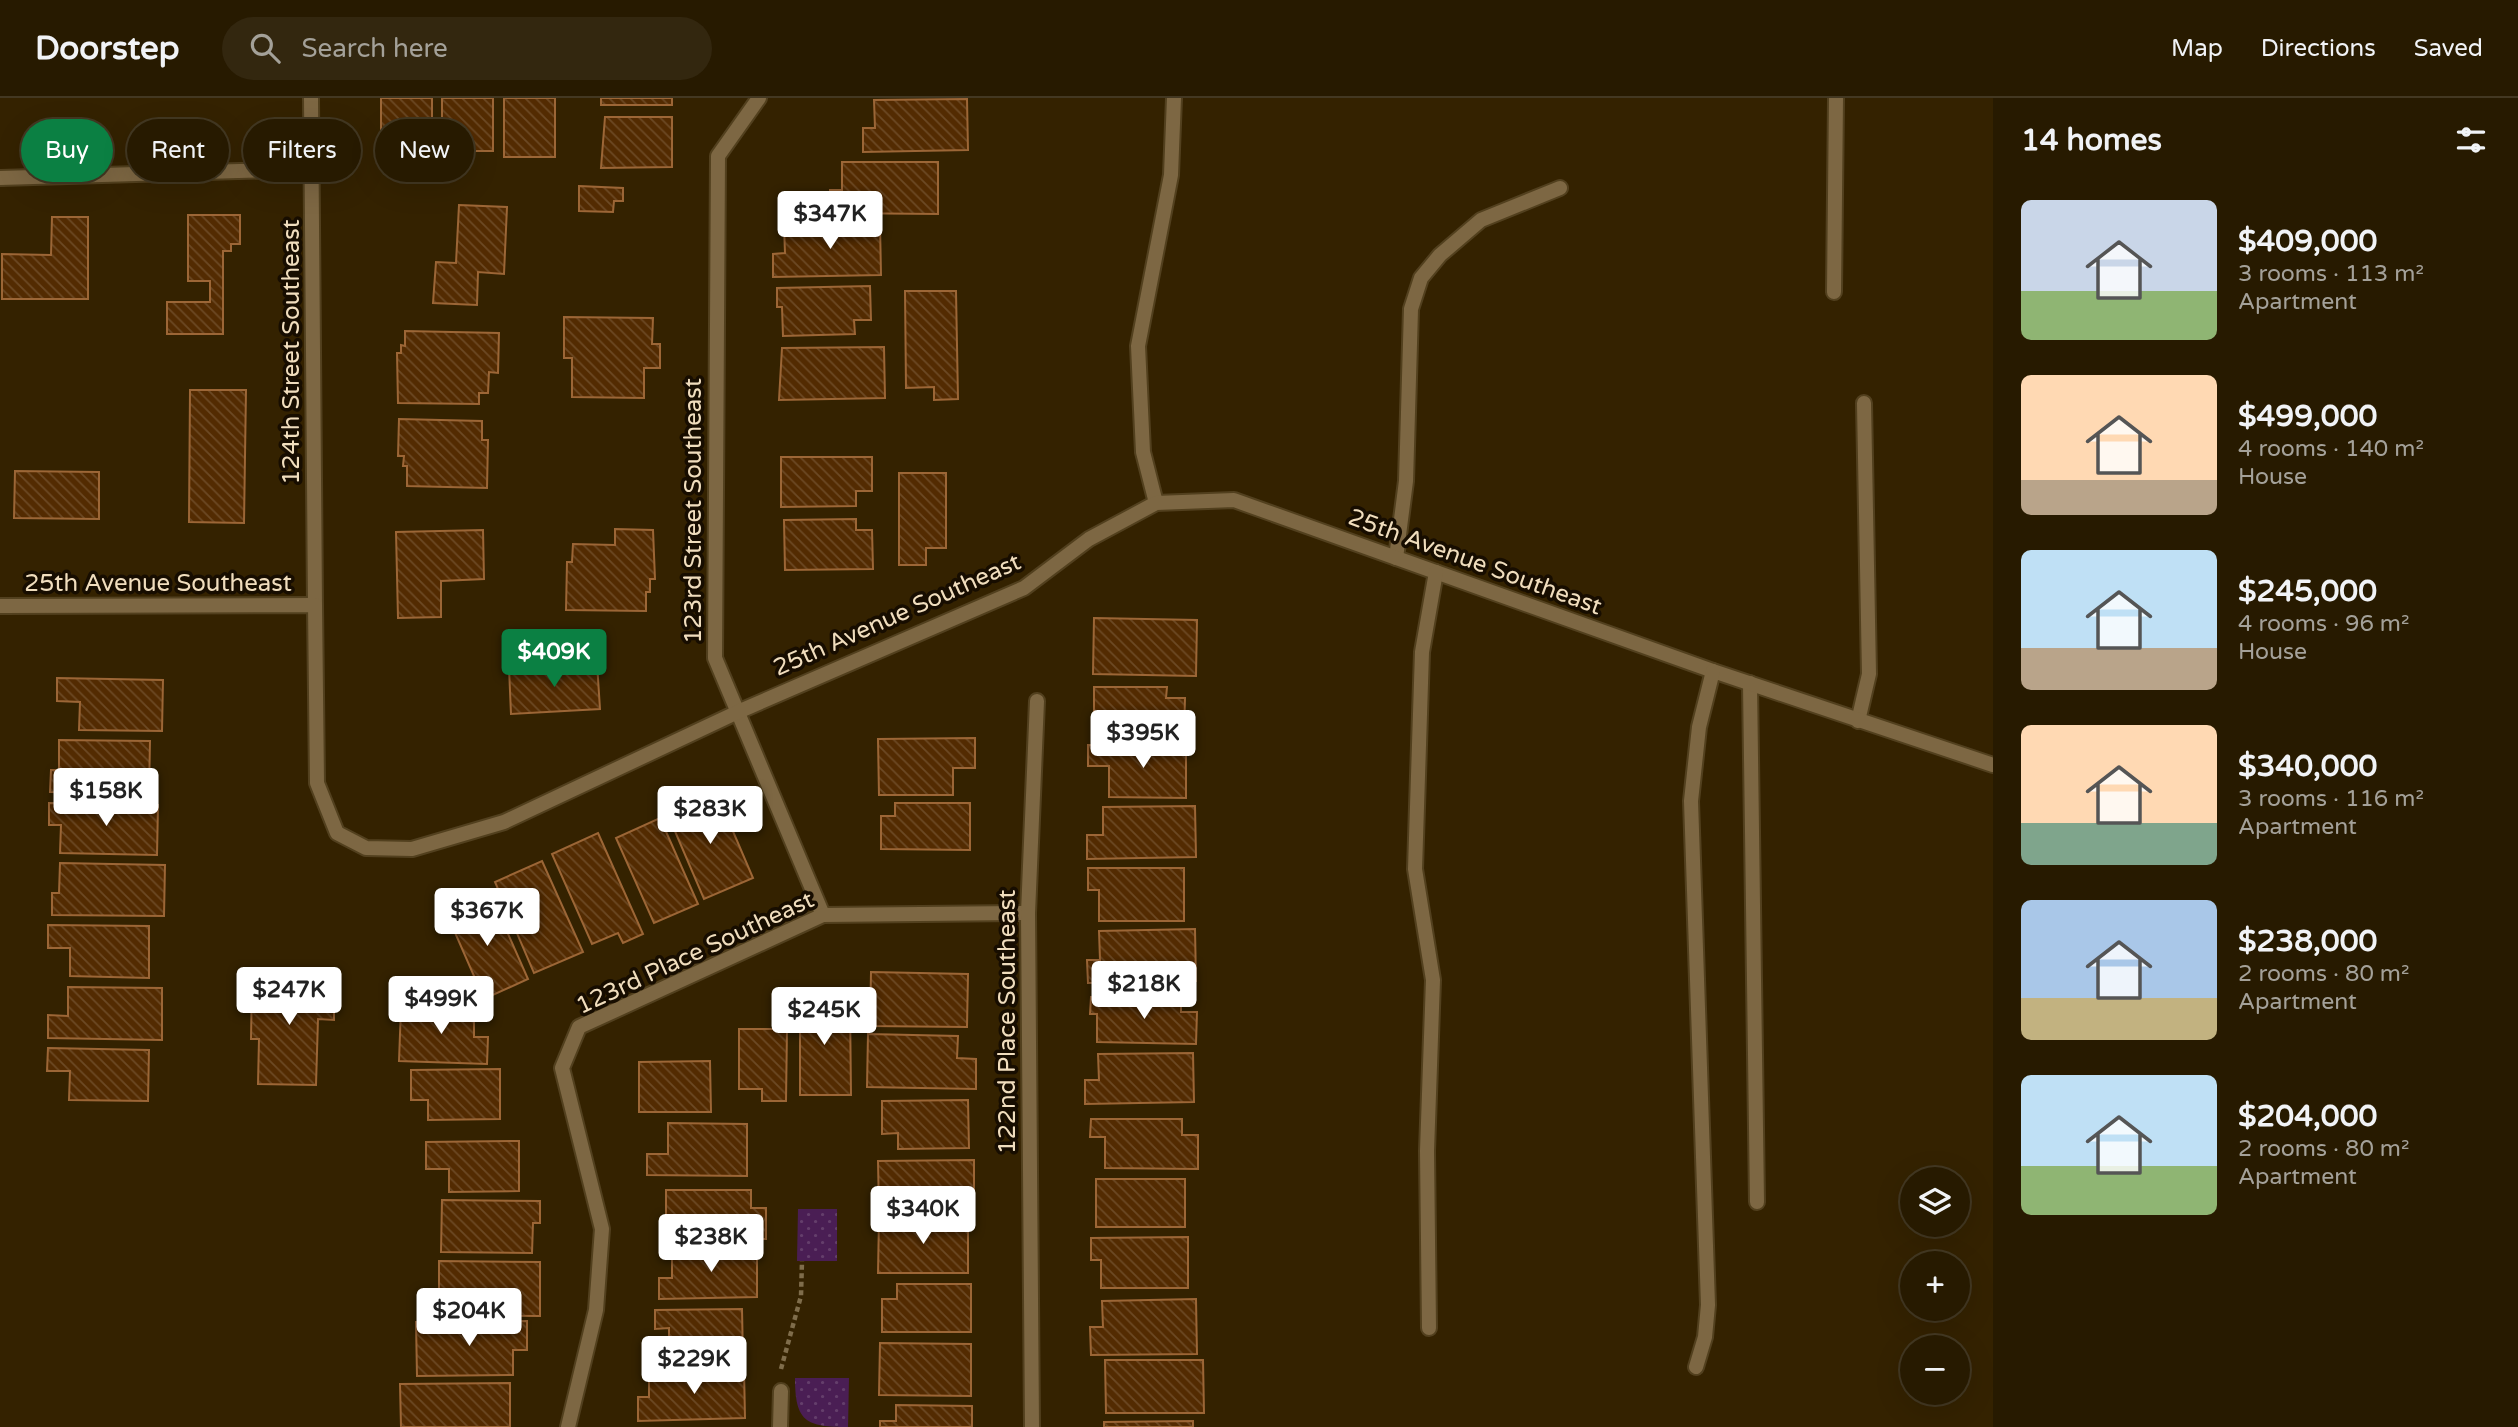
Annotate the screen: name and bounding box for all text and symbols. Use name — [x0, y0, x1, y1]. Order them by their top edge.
search box — [222, 17, 712, 80]
text: Doorstep — [35, 29, 180, 68]
icon: search — [246, 29, 284, 67]
text: Search here — [302, 33, 448, 64]
text: Map — [2171, 34, 2223, 63]
text: Directions — [2261, 34, 2376, 63]
text: Saved — [2414, 34, 2483, 63]
chip: Buy — [21, 119, 113, 182]
chip: Rent — [127, 119, 229, 182]
chip: Filters — [243, 119, 361, 182]
chip: New — [375, 119, 474, 182]
icon: filters — [2452, 121, 2490, 159]
text: 14 homes — [2021, 122, 2162, 159]
pin: $347K — [781, 192, 879, 251]
text: $347K — [794, 200, 866, 228]
street label: 124th Street Southeast — [277, 219, 306, 485]
text: $409,000 — [2238, 223, 2377, 260]
icon: home — [2077, 228, 2161, 312]
text: 3 rooms · 113 m² — [2238, 260, 2424, 288]
text: Apartment — [2238, 288, 2357, 316]
street label: 123rd Street Southeast — [679, 378, 708, 644]
text: $499,000 — [2238, 398, 2377, 435]
icon: home — [2077, 403, 2161, 487]
text: 4 rooms · 140 m² — [2238, 435, 2424, 463]
text: House — [2238, 463, 2307, 491]
street label: 25th Avenue Southeast — [1344, 503, 1606, 621]
street label: 25th Avenue Southeast — [769, 547, 1025, 683]
street label: 25th Avenue Southeast — [24, 569, 292, 598]
text: $245,000 — [2238, 573, 2377, 610]
icon: home — [2077, 578, 2161, 662]
text: 4 rooms · 96 m² — [2238, 610, 2409, 638]
pin: $409K — [505, 630, 603, 689]
text: $409K — [518, 638, 590, 666]
text: House — [2238, 638, 2307, 666]
pin: $395K — [1094, 710, 1192, 770]
text: $395K — [1107, 719, 1179, 747]
text: $340,000 — [2238, 748, 2377, 785]
icon: home — [2077, 753, 2161, 837]
pin: $158K — [57, 768, 155, 828]
text: $158K — [70, 777, 142, 805]
text: 3 rooms · 116 m² — [2238, 785, 2424, 813]
pin: $283K — [661, 786, 759, 846]
text: $283K — [674, 795, 746, 823]
text: Apartment — [2238, 813, 2357, 841]
street label: 123rd Place Southeast — [572, 885, 818, 1021]
pin: $367K — [438, 888, 536, 948]
street label: 122nd Place Southeast — [993, 890, 1022, 1154]
text: $367K — [451, 897, 523, 925]
text: $238,000 — [2238, 923, 2377, 960]
icon: home — [2077, 928, 2161, 1012]
text: 2 rooms · 80 m² — [2238, 960, 2409, 988]
pin: $218K — [1095, 962, 1193, 1021]
pin: $247K — [240, 968, 338, 1027]
text: $218K — [1108, 970, 1180, 998]
text: $247K — [253, 976, 325, 1004]
pin: $499K — [392, 976, 490, 1036]
text: $499K — [405, 985, 477, 1013]
pin: $245K — [775, 988, 873, 1047]
text: Apartment — [2238, 988, 2357, 1016]
text: $245K — [788, 996, 860, 1024]
text: $204,000 — [2238, 1098, 2377, 1135]
icon: home — [2077, 1103, 2161, 1187]
text: 2 rooms · 80 m² — [2238, 1135, 2409, 1163]
text: Apartment — [2238, 1163, 2357, 1191]
map controls — [1900, 1167, 1970, 1405]
button: layers — [1900, 1167, 1970, 1237]
pin: $340K — [874, 1186, 972, 1246]
text: $340K — [887, 1195, 959, 1223]
pin: $238K — [662, 1214, 760, 1274]
text: $238K — [675, 1223, 747, 1251]
button: + — [1900, 1251, 1970, 1321]
pin: $204K — [420, 1288, 518, 1348]
text: $204K — [433, 1297, 505, 1325]
button: − — [1900, 1335, 1970, 1405]
pin: $229K — [645, 1336, 743, 1396]
text: $229K — [658, 1345, 730, 1373]

